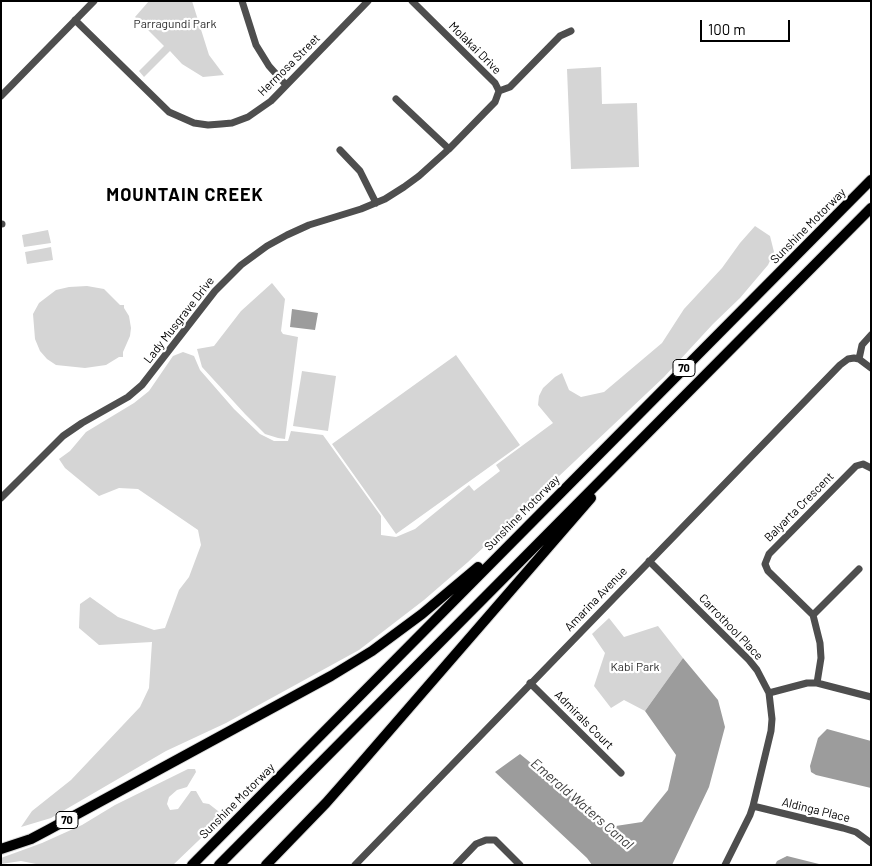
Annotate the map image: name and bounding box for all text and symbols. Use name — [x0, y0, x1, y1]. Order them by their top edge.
scale bar — [702, 10, 792, 42]
park label: Parragundi Park — [134, 17, 216, 31]
street label: Molakai Drive — [446, 19, 504, 77]
text: 100 m — [708, 20, 746, 38]
street label: Hermosa Street — [255, 31, 323, 99]
district label: MOUNTAIN CREEK — [105, 184, 265, 206]
street label: Sunshine Motorway — [767, 185, 849, 267]
street label: Lady Musgrave Drive — [141, 274, 217, 366]
road number: 70 — [673, 359, 695, 376]
street label: Balyarta Crescent — [761, 469, 837, 545]
street label: Sunshine Motorway — [481, 472, 563, 554]
street label: Amarina Avenue — [562, 564, 630, 634]
street label: Carrothool Place — [696, 591, 766, 663]
park label: Kabi Park — [610, 660, 660, 674]
street label: Admirals Court — [552, 688, 616, 752]
water label: Emerald Waters Canal — [527, 755, 637, 853]
street label: Sunshine Motorway — [196, 760, 278, 842]
street label: Aldinga Place — [780, 795, 852, 825]
road number: 70 — [56, 812, 78, 828]

